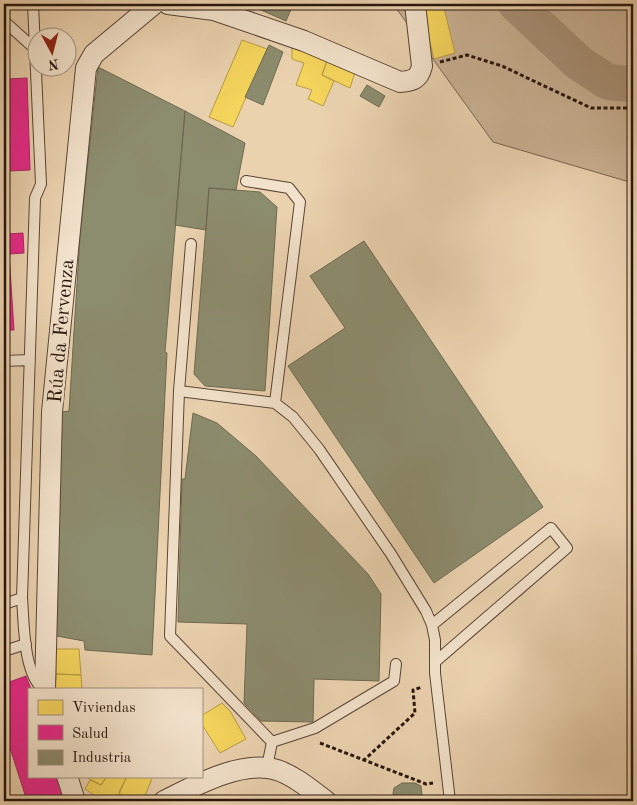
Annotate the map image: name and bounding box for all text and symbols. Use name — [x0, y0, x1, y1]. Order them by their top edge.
north arrow — [28, 28, 78, 78]
text: N — [47, 56, 60, 72]
street label: Rúa da Fervenza — [46, 258, 78, 404]
legend — [28, 688, 202, 778]
text: Viviendas — [72, 701, 136, 716]
text: Salud — [72, 727, 109, 742]
text: Industria — [72, 751, 132, 766]

